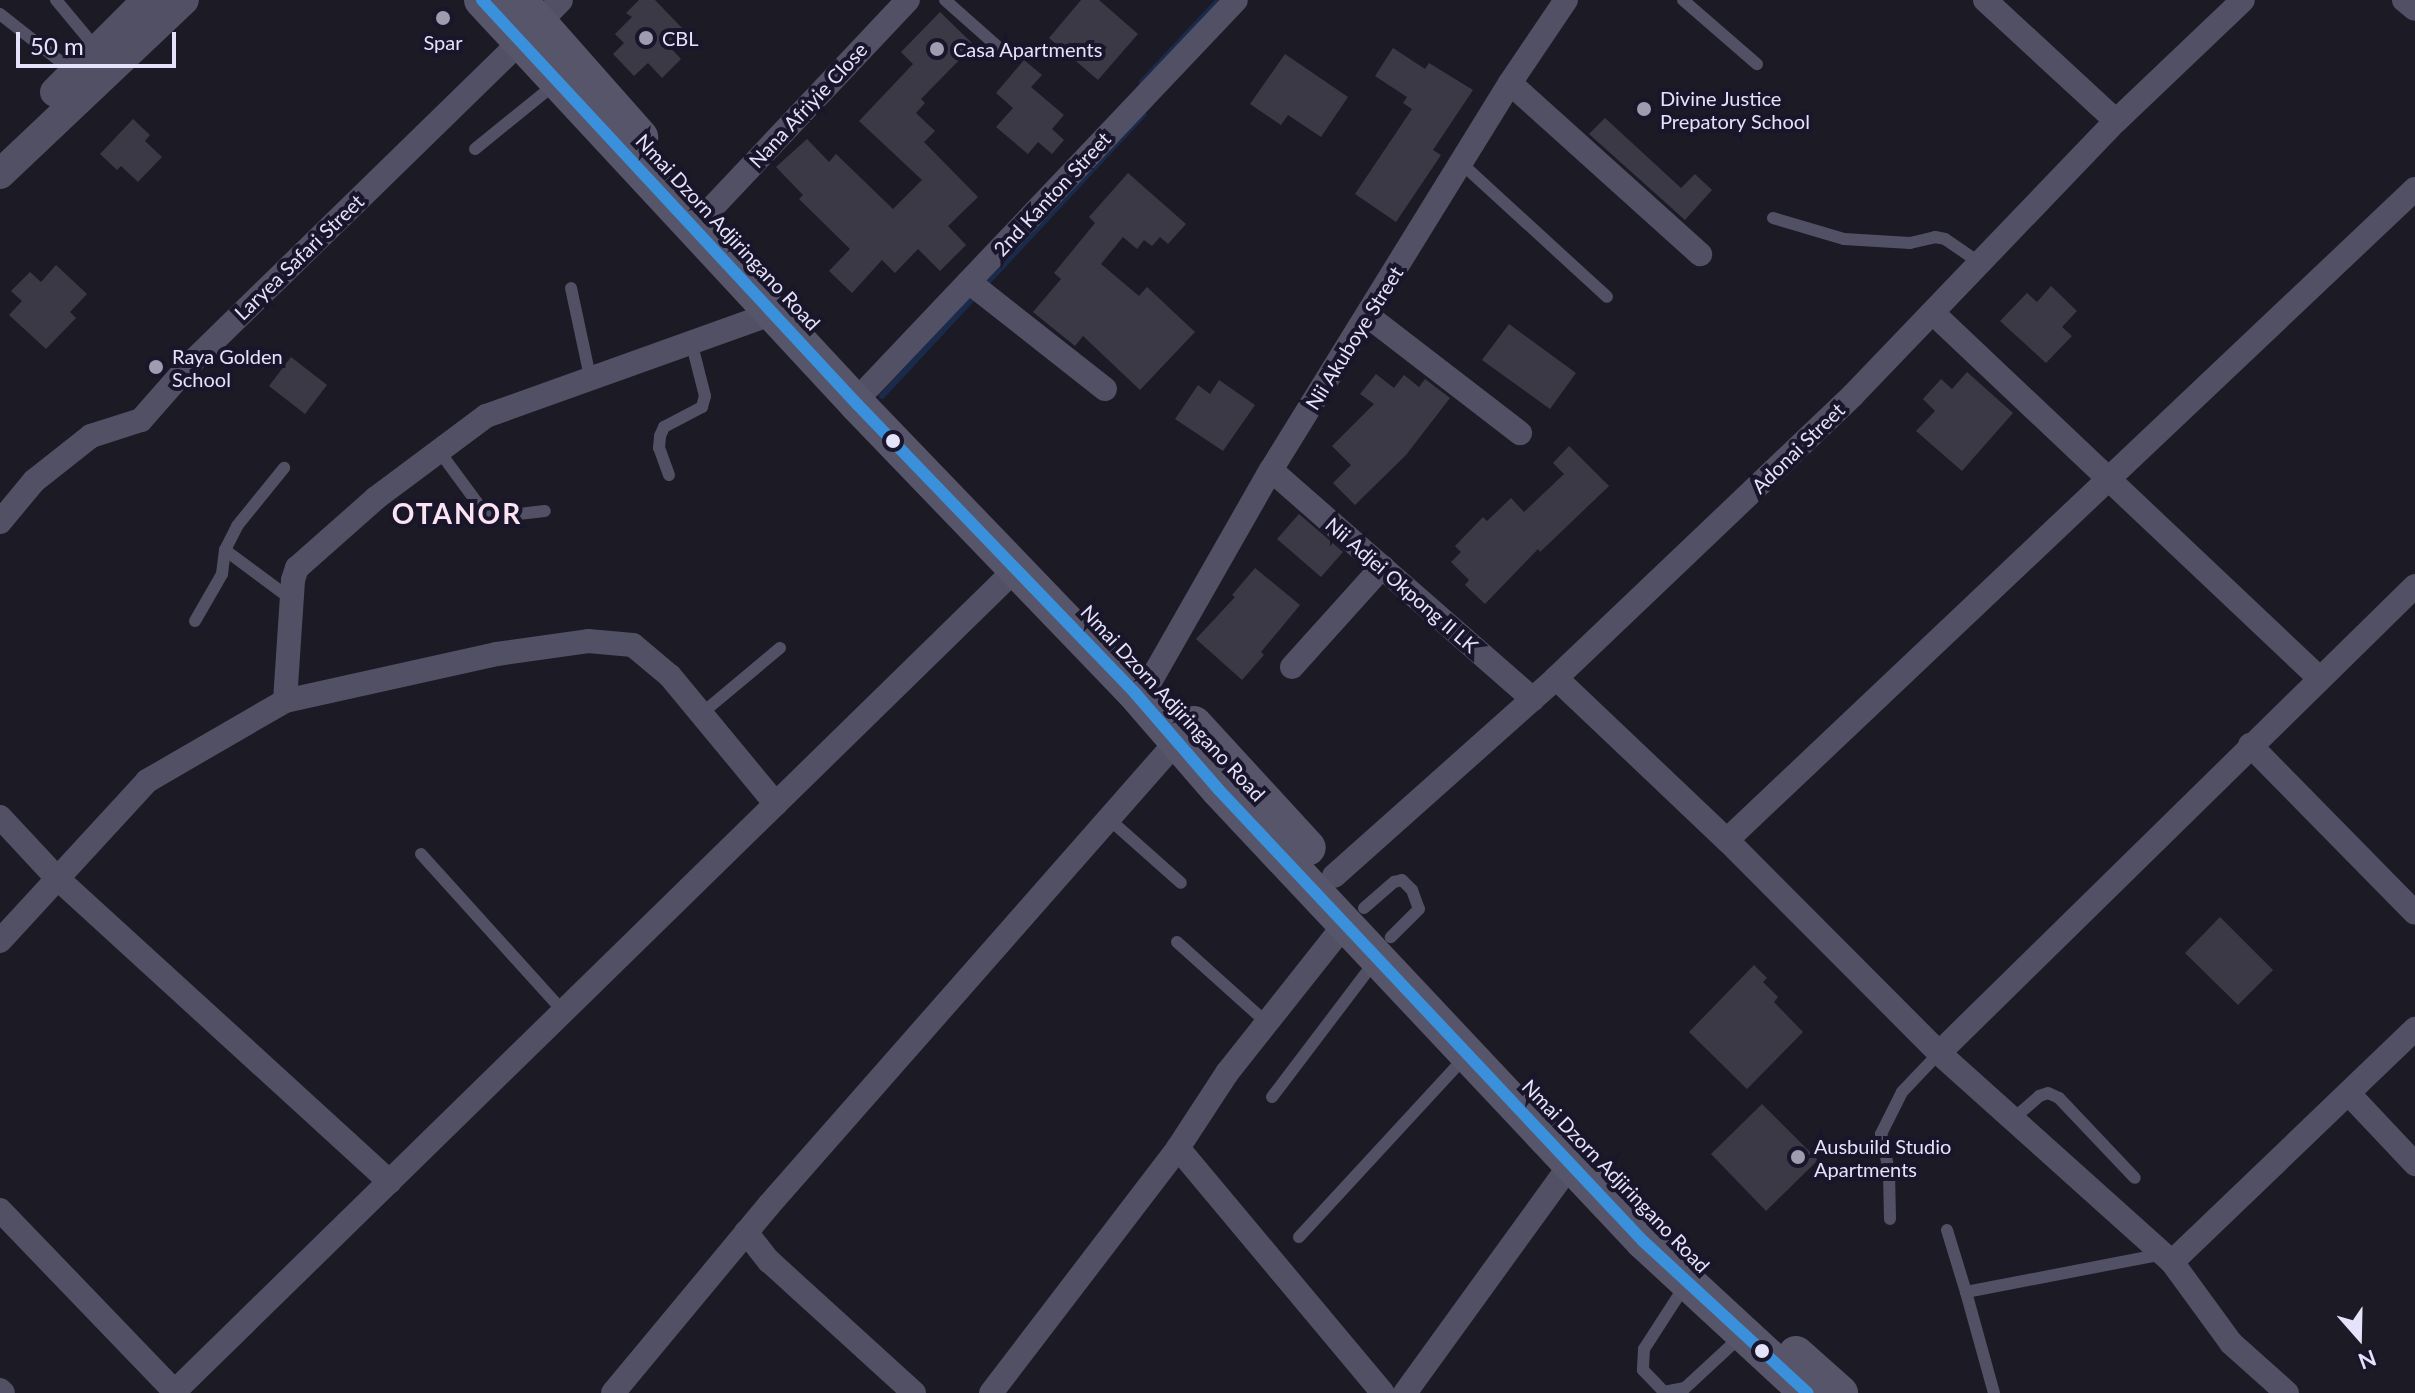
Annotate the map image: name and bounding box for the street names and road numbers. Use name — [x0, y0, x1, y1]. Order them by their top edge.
street label: Nana Afriyie Close — [744, 37, 872, 173]
street label: 2nd Kanton Street — [988, 127, 1116, 261]
street label: Nmai Dzorn Adjiringano Road — [631, 129, 825, 335]
street label: Laryea Safari Street — [229, 189, 369, 325]
street label: Nii Akuboye Street — [1300, 262, 1408, 414]
street label: Adonai Street — [1747, 398, 1849, 498]
street label: Nii Adjei Okpong II LK — [1321, 512, 1483, 658]
street label: Nmai Dzorn Adjiringano Road — [1076, 600, 1270, 806]
street label: Nmai Dzorn Adjiringano Road — [1517, 1074, 1715, 1278]

